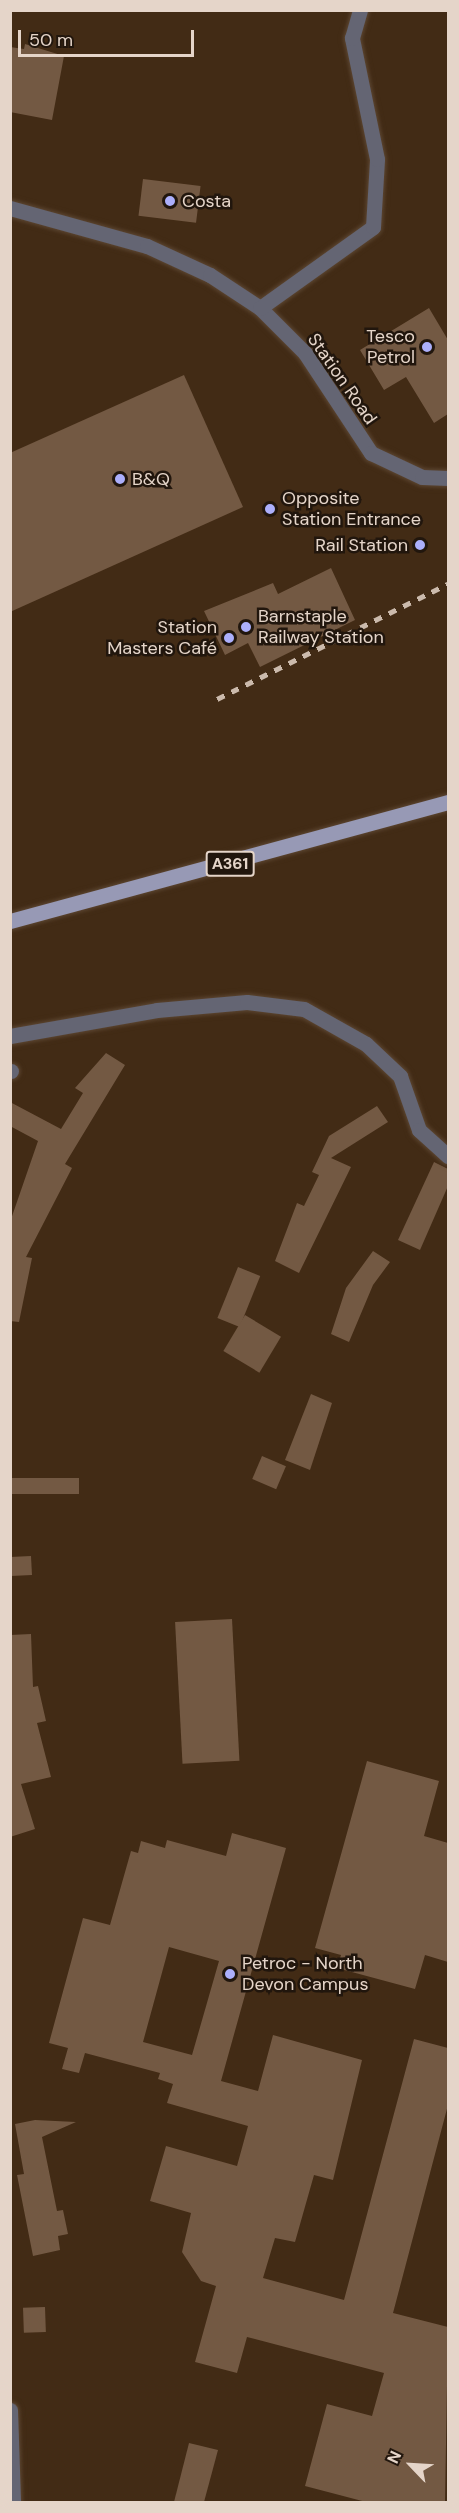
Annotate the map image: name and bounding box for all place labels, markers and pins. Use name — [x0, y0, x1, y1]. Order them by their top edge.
place label: Costa — [182, 190, 231, 212]
marker: Costa — [163, 194, 177, 208]
place label: Tesco Petrol — [366, 326, 415, 368]
marker: Tesco Petrol — [420, 340, 434, 354]
place label: B&Q — [132, 468, 170, 490]
marker: B&Q — [113, 472, 127, 486]
place label: Opposite Station Entrance — [282, 488, 421, 530]
marker: Opposite Station Entrance — [263, 502, 277, 516]
place label: Rail Station — [315, 534, 408, 556]
marker: Rail Station — [413, 538, 427, 552]
place label: Barnstaple Railway Station — [258, 606, 384, 648]
place label: Station Masters Café — [107, 617, 217, 660]
marker: Barnstaple Railway Station — [239, 620, 253, 634]
marker: Station Masters Café — [222, 631, 236, 645]
place label: Petroc - North Devon Campus — [242, 1953, 368, 1996]
marker: Petroc - North Devon Campus — [223, 1967, 237, 1981]

